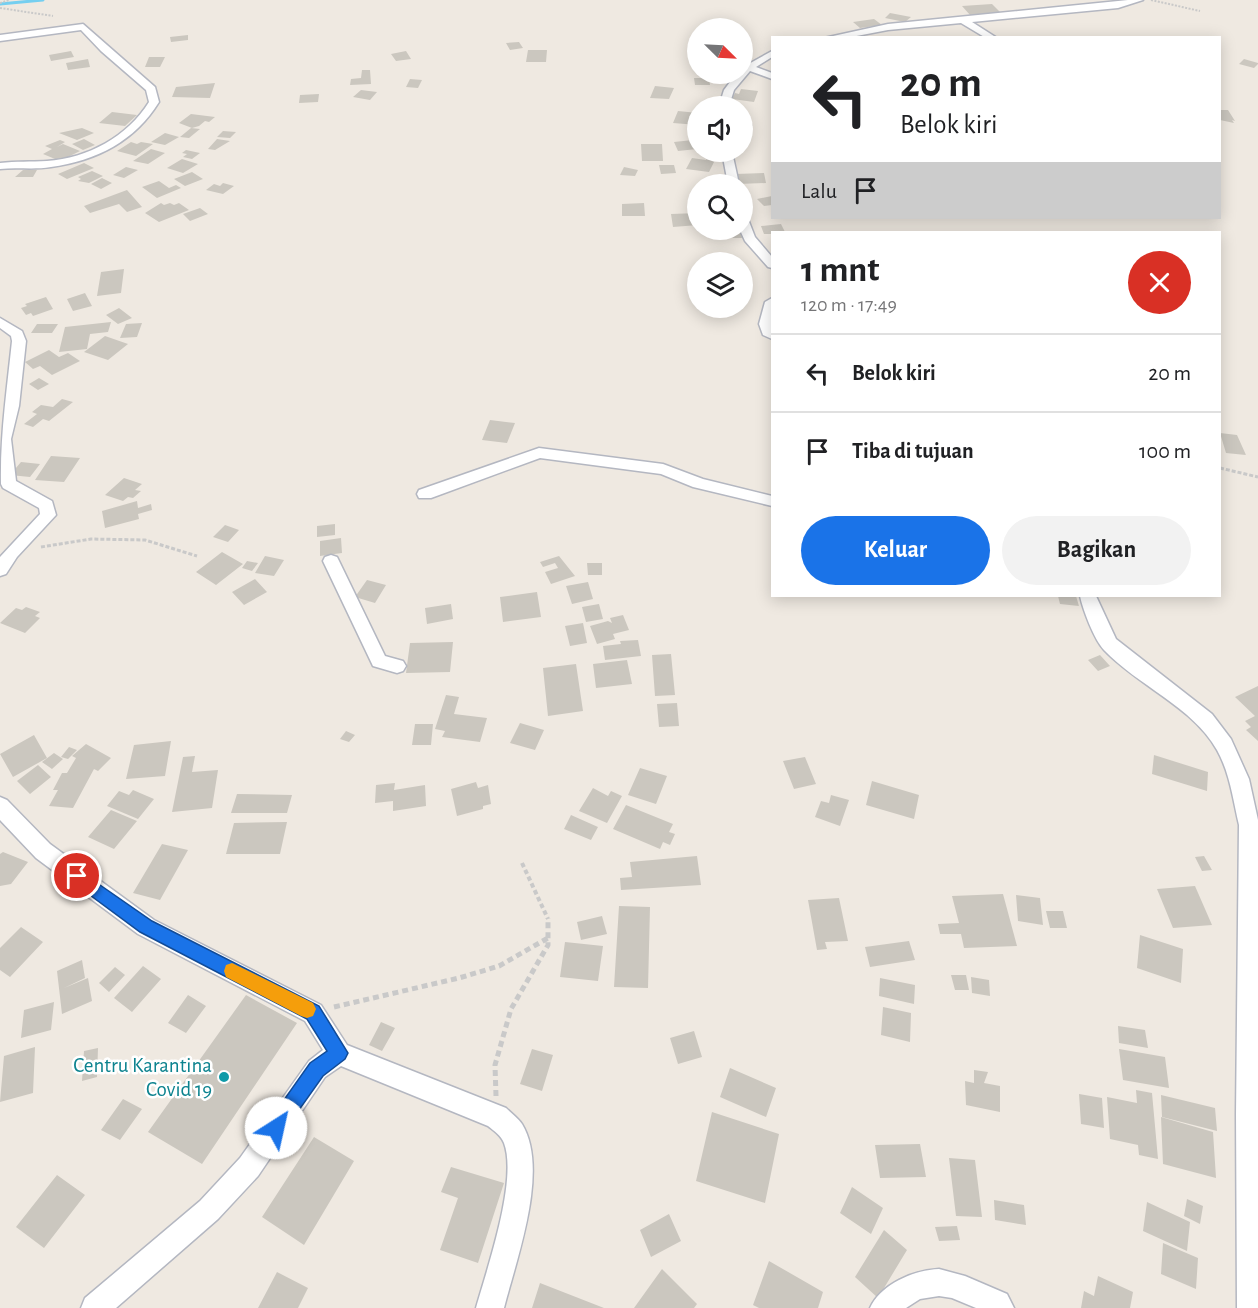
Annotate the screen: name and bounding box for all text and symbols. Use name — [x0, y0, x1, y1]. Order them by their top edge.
north arrow — [687, 18, 753, 84]
map controls — [687, 18, 753, 318]
icon: left — [801, 60, 879, 138]
text: 20 m — [900, 62, 982, 104]
button: sound — [687, 96, 753, 162]
text: Belok kiri — [900, 111, 997, 138]
button: search — [687, 174, 753, 240]
icon: arrive — [849, 174, 882, 207]
text: Lalu — [801, 180, 837, 202]
button: close — [1128, 251, 1191, 314]
button: layers — [687, 252, 753, 318]
text: 1 mnt — [801, 252, 879, 288]
text: 120 m · 17:49 — [801, 295, 897, 315]
icon: left — [801, 357, 834, 390]
text: Belok kiri — [852, 362, 936, 384]
text: 20 m — [1148, 362, 1191, 384]
icon: arrive — [801, 435, 834, 468]
text: Tiba di tujuan — [852, 440, 974, 462]
text: 100 m — [1139, 440, 1191, 462]
button: Keluar — [801, 516, 990, 585]
button: Bagikan — [1002, 516, 1191, 585]
pin — [51, 850, 102, 901]
icon: arrive — [60, 859, 93, 892]
place label: Centru Karantina Covid 19 — [73, 1055, 212, 1100]
marker: Centru Karantina Covid 19 — [217, 1070, 231, 1084]
position arrow — [244, 1096, 308, 1160]

